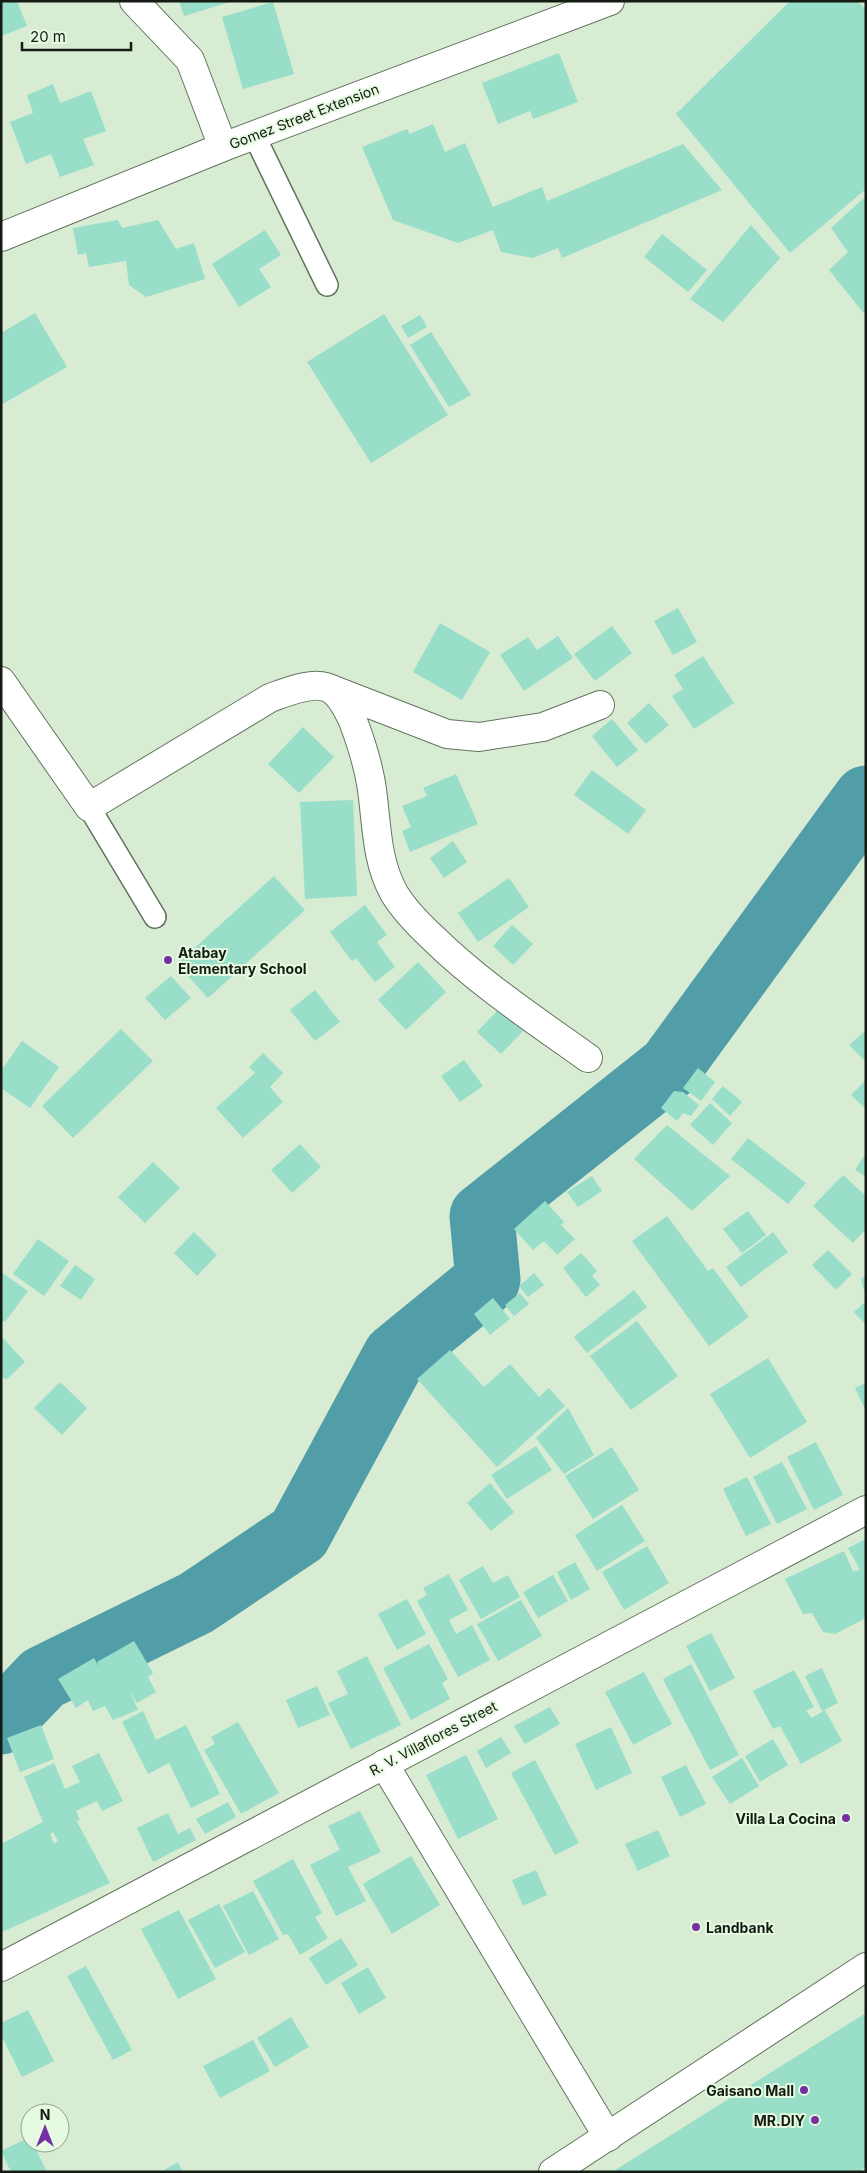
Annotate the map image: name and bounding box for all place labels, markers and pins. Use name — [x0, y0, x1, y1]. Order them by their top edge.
place label: Atabay Elementary School — [178, 944, 307, 977]
marker: Atabay Elementary School — [162, 954, 174, 966]
place label: Villa La Cocina — [736, 1810, 836, 1827]
marker: Villa La Cocina — [840, 1812, 852, 1824]
place label: Landbank — [706, 1919, 774, 1936]
marker: Landbank — [690, 1921, 702, 1933]
place label: Gaisano Mall — [706, 2082, 794, 2099]
marker: Gaisano Mall — [798, 2084, 810, 2096]
place label: MR.DIY — [754, 2112, 805, 2129]
marker: MR.DIY — [809, 2114, 821, 2126]

